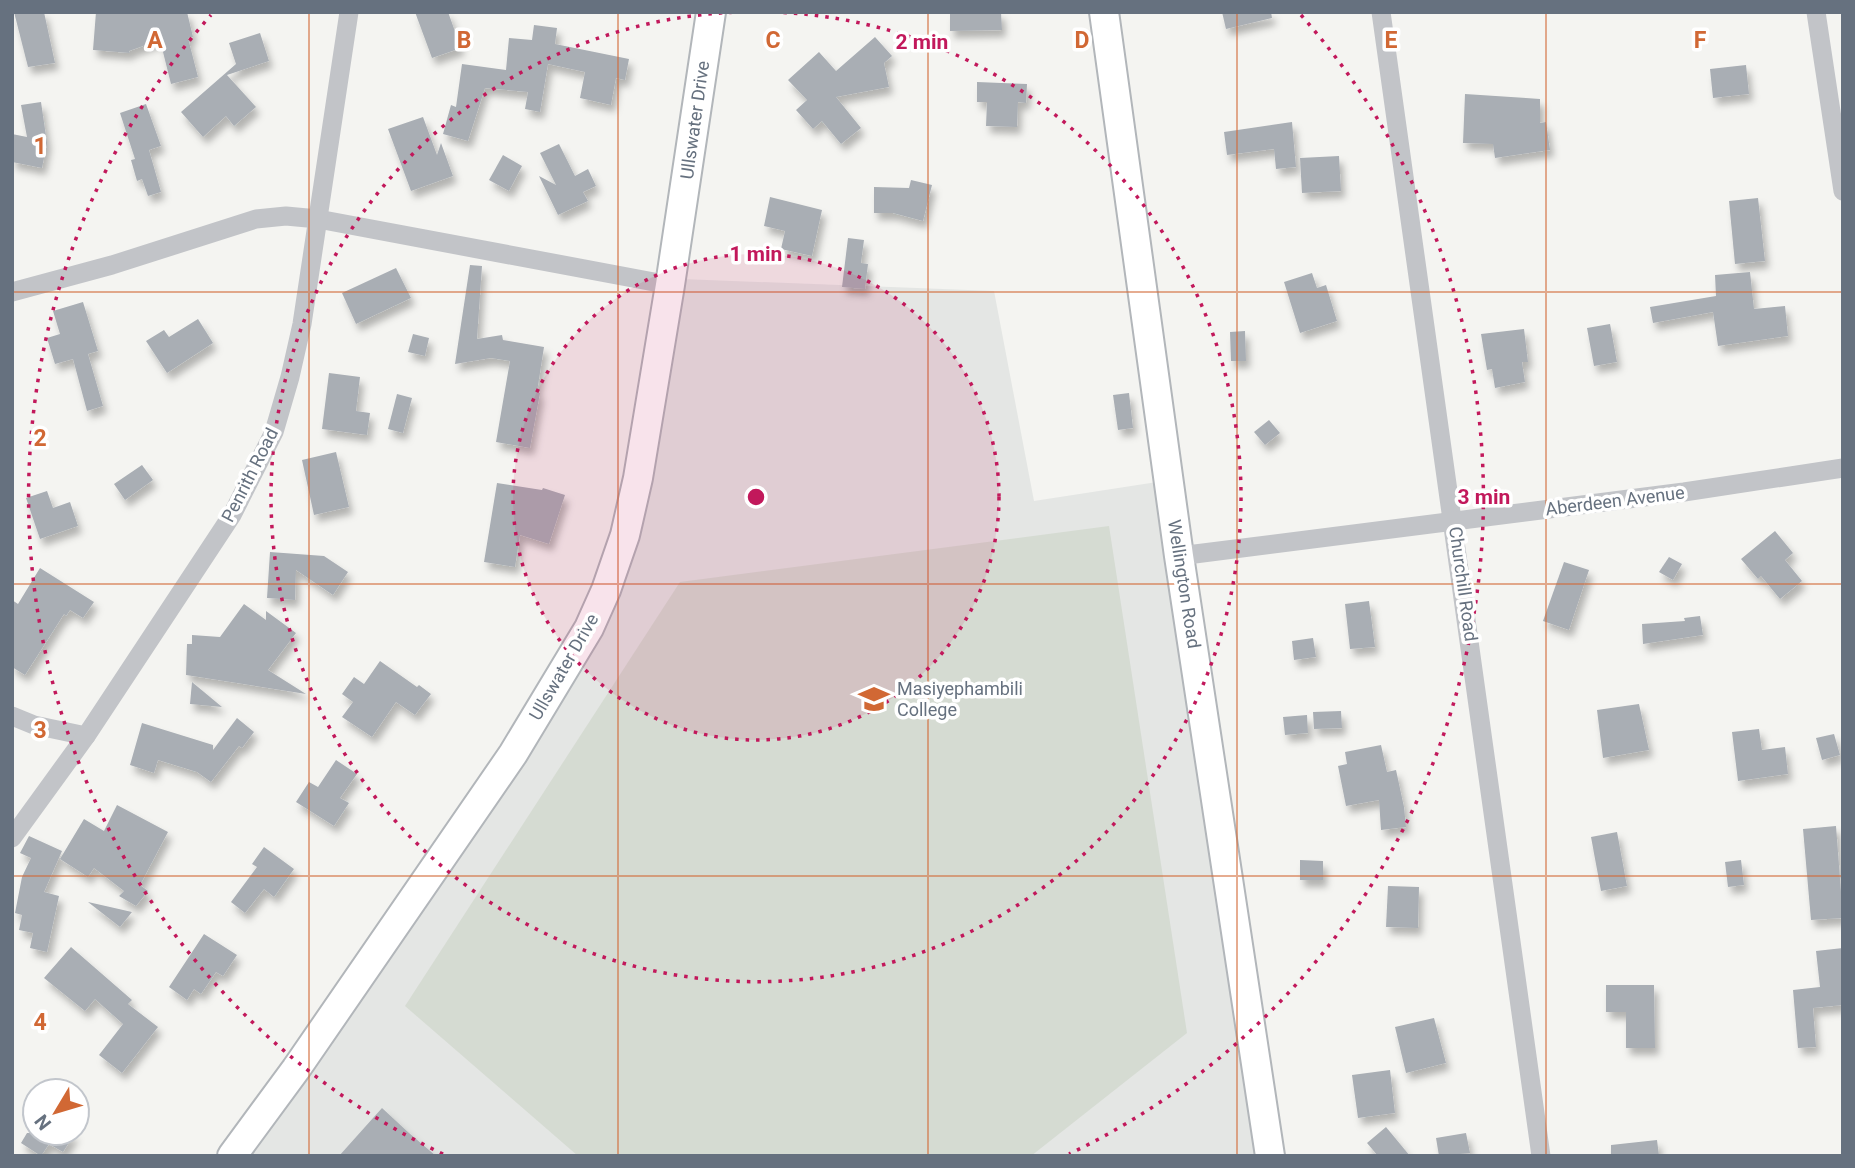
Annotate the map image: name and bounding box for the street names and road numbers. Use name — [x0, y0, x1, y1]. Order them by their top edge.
street label: Ullswater Drive — [676, 59, 713, 181]
street label: Penrith Road — [217, 424, 282, 525]
street label: Aberdeen Avenue — [1544, 482, 1686, 519]
street label: Wellington Road — [1164, 518, 1205, 650]
street label: Churchill Road — [1445, 525, 1482, 643]
street label: Ullswater Drive — [525, 610, 603, 724]

